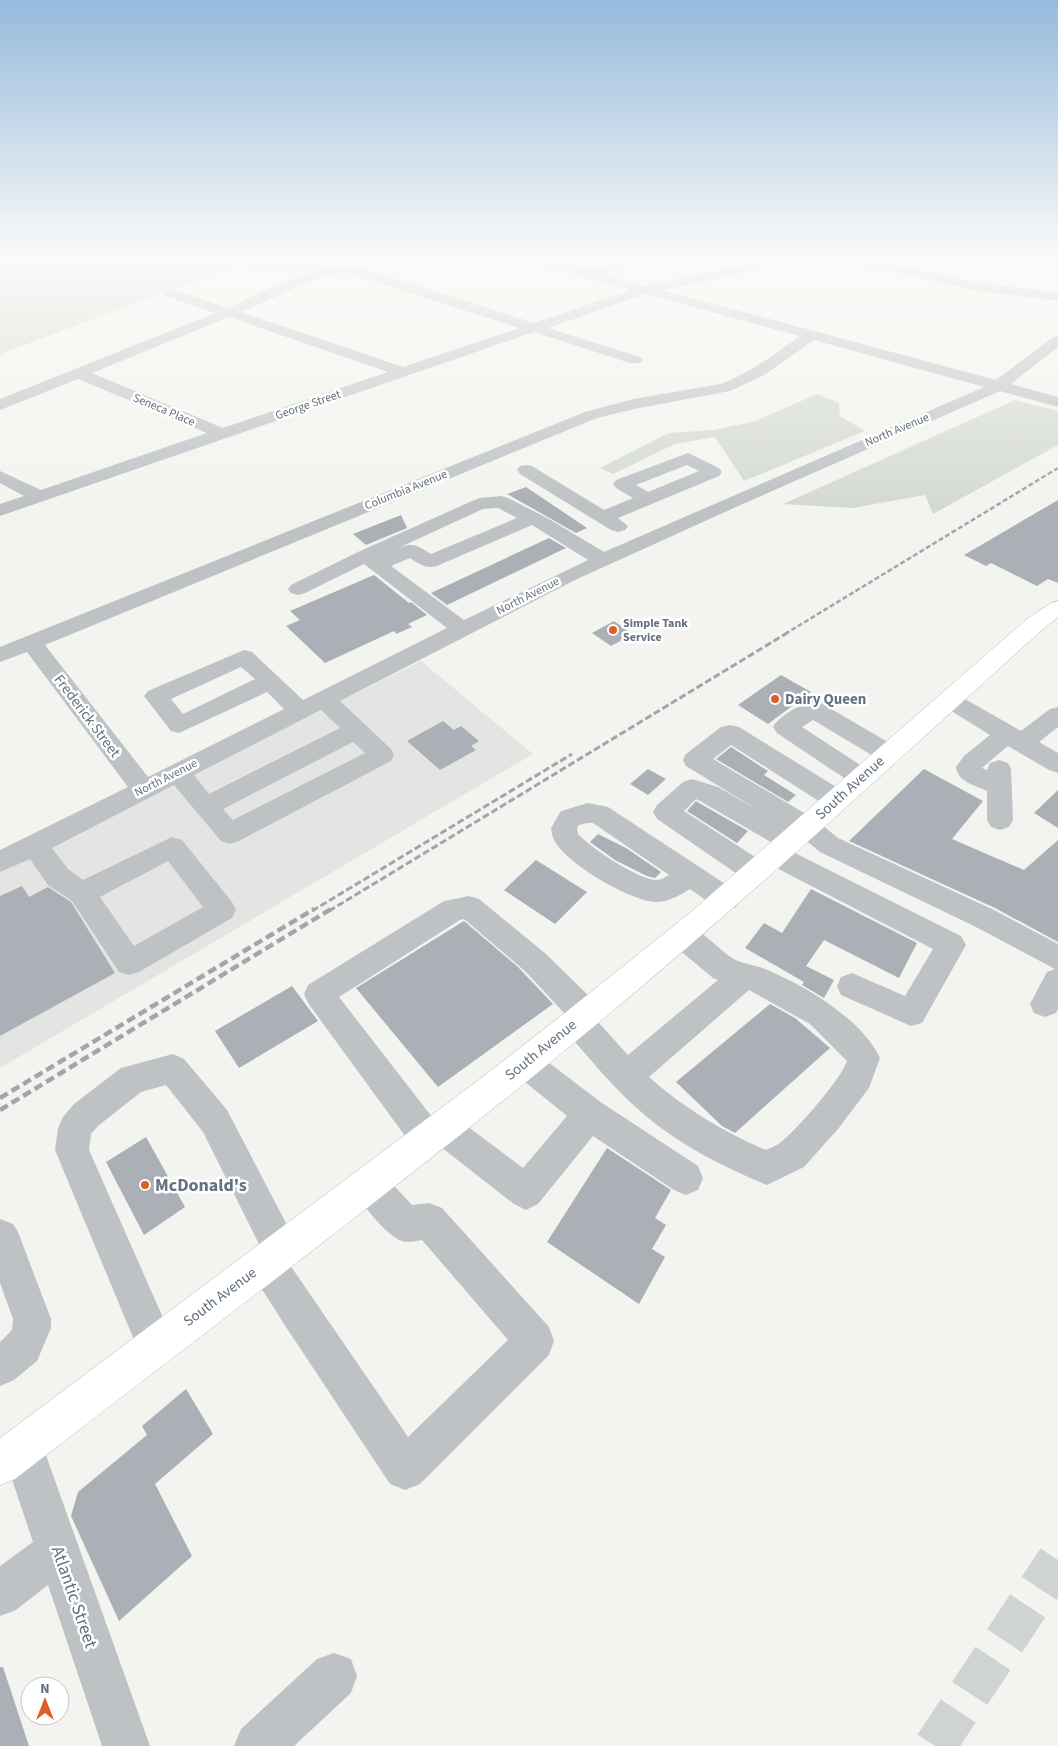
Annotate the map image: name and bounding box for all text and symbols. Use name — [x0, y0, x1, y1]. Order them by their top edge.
street label: George Street — [273, 386, 343, 424]
street label: Seneca Place — [130, 389, 198, 431]
street label: North Avenue — [862, 409, 932, 451]
street label: Columbia Avenue — [362, 466, 450, 514]
street label: North Avenue — [494, 573, 562, 619]
place label: Simple Tank Service — [623, 615, 688, 646]
marker: Simple Tank Service — [607, 624, 619, 636]
street label: Frederick Street — [49, 670, 125, 762]
place label: Dairy Queen — [785, 689, 866, 710]
marker: Dairy Queen — [769, 693, 781, 705]
street label: South Avenue — [811, 751, 889, 825]
street label: North Avenue — [132, 755, 200, 801]
street label: South Avenue — [501, 1015, 581, 1085]
place label: McDonald's — [155, 1173, 247, 1198]
marker: McDonald's — [139, 1179, 151, 1191]
street label: South Avenue — [179, 1263, 261, 1331]
street label: Atlantic Street — [45, 1543, 103, 1651]
north arrow — [20, 1676, 70, 1726]
text: N — [40, 1679, 50, 1699]

